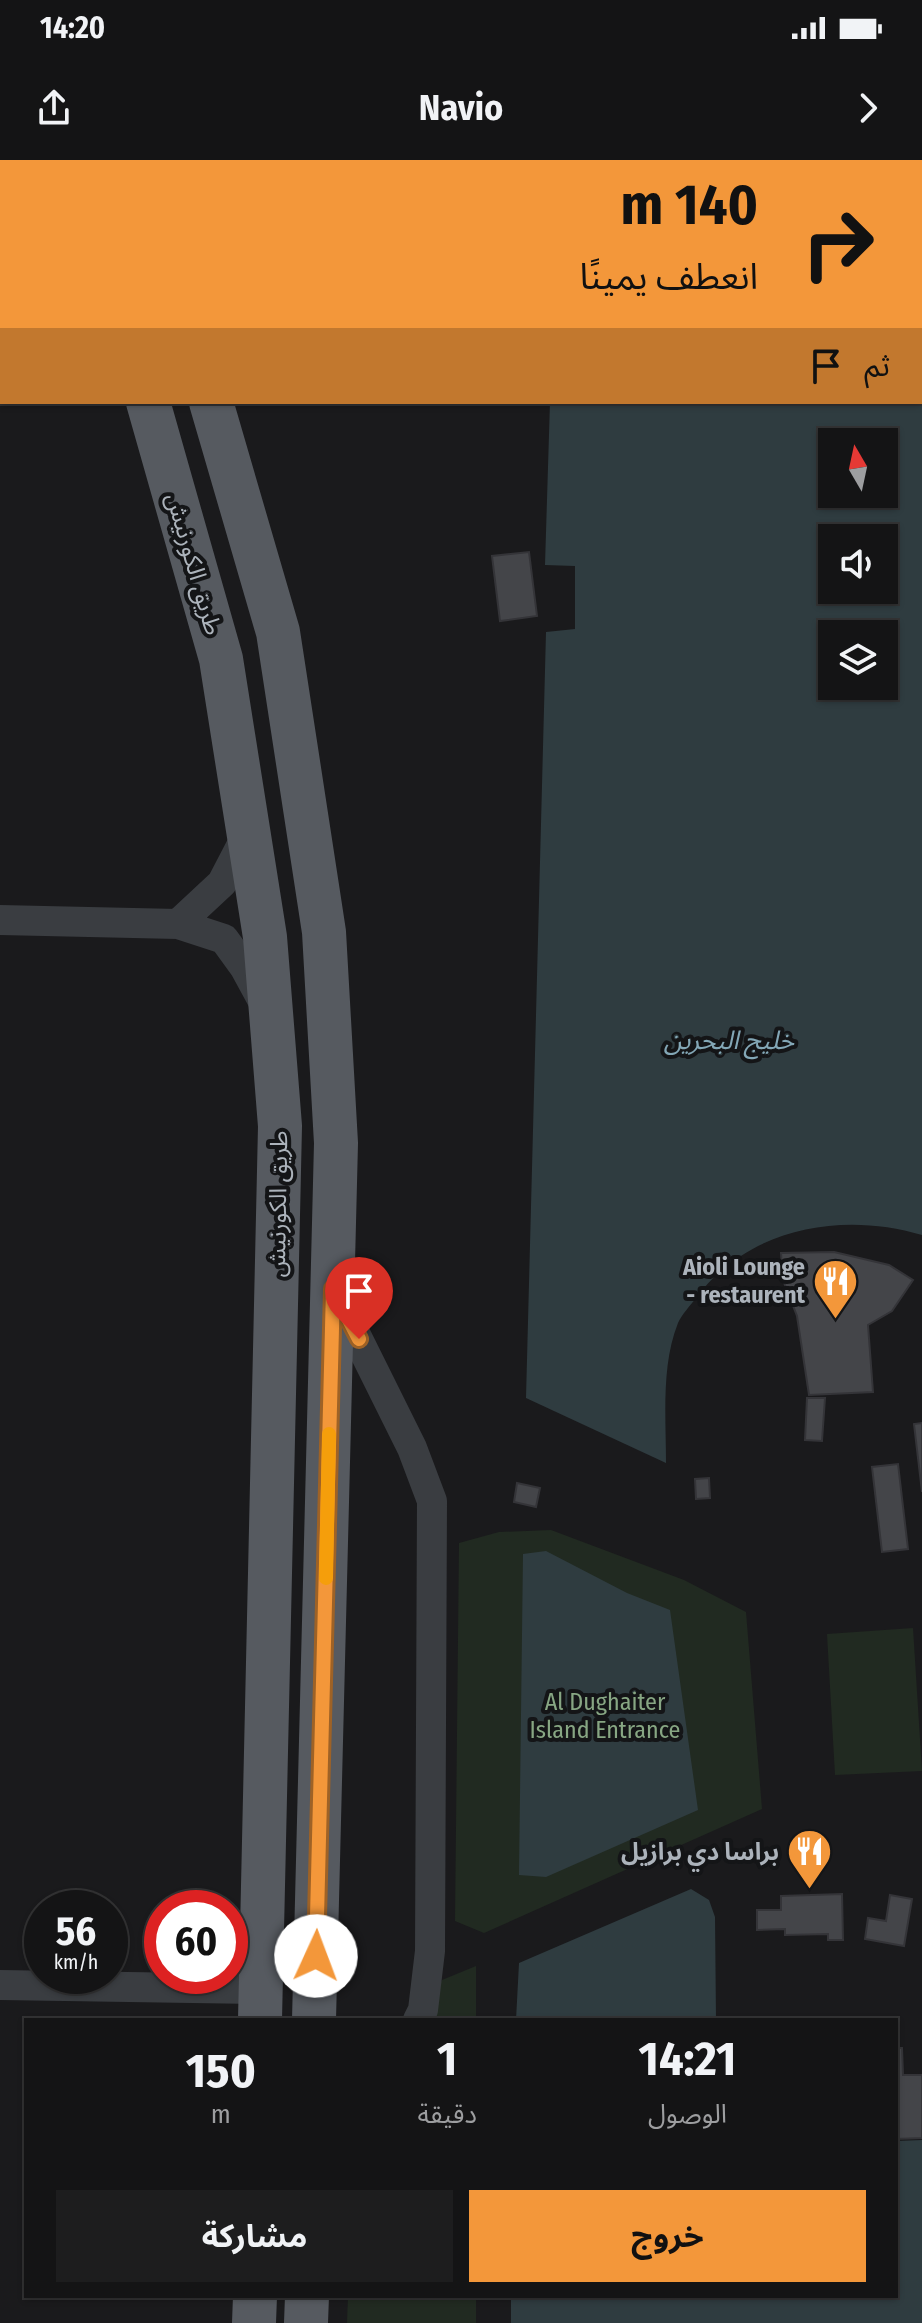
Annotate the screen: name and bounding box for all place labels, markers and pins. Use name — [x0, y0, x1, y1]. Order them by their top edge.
place label: Aioli Lounge - restaurent — [682, 1253, 806, 1309]
pin — [325, 1257, 393, 1339]
restaurant icon: Aioli Lounge - restaurent — [812, 1257, 860, 1320]
restaurant icon: براسا دي برازيل — [786, 1828, 834, 1891]
place label: براسا دي برازيل — [621, 1838, 779, 1872]

